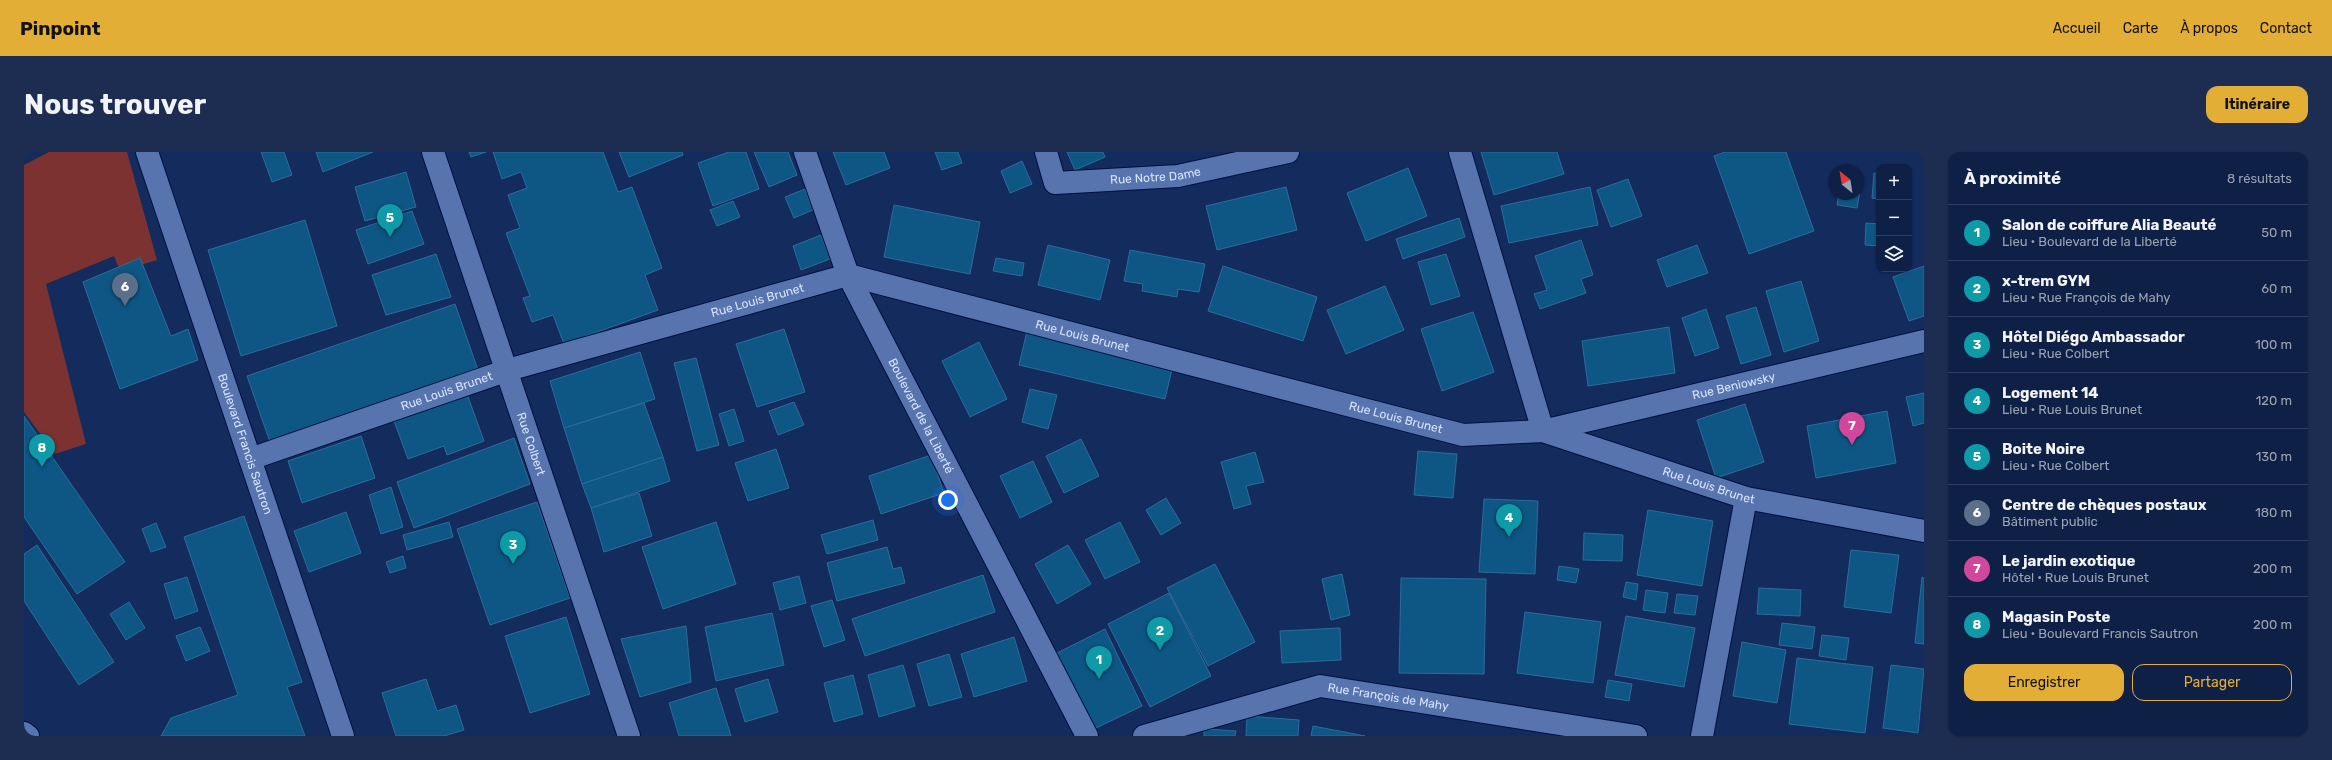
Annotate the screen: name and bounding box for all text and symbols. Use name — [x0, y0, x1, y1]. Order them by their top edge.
text: Pinpoint — [20, 17, 101, 40]
text: Accueil — [2053, 20, 2101, 37]
text: Carte — [2123, 20, 2158, 37]
text: À propos — [2180, 20, 2238, 37]
text: Contact — [2260, 20, 2312, 37]
button: Itinéraire — [2206, 86, 2308, 123]
text: Nous trouver — [24, 88, 206, 121]
street label: Rue Notre Dame — [1110, 164, 1202, 187]
north arrow — [1828, 164, 1864, 200]
map controls — [1876, 164, 1912, 272]
button: + — [1876, 164, 1912, 200]
text: À proximité — [1964, 168, 2061, 188]
text: 8 résultats — [2227, 171, 2292, 186]
button: − — [1876, 200, 1912, 236]
pin: 5 — [377, 204, 403, 237]
text: Salon de coiffure Alia Beauté — [2002, 216, 2216, 234]
text: 1 — [1974, 225, 1980, 240]
text: 50 m — [2261, 225, 2292, 240]
text: Lieu · Boulevard de la Liberté — [2002, 234, 2177, 249]
button: layers — [1876, 236, 1912, 272]
text: x-trem GYM — [2002, 272, 2090, 290]
pin: 6 — [112, 273, 138, 306]
street label: Rue Louis Brunet — [709, 281, 806, 320]
text: 2 — [1973, 281, 1981, 296]
text: 60 m — [2261, 281, 2292, 296]
text: Lieu · Rue François de Mahy — [2002, 290, 2171, 305]
street label: Rue Louis Brunet — [1034, 317, 1131, 355]
text: Hôtel Diégo Ambassador — [2002, 328, 2185, 346]
text: 3 — [1973, 337, 1981, 352]
text: 100 m — [2255, 337, 2292, 352]
text: Lieu · Rue Colbert — [2002, 346, 2109, 361]
street label: Boulevard de la Liberté — [885, 356, 957, 476]
street label: Rue Louis Brunet — [399, 369, 495, 413]
street label: Rue Beniowsky — [1691, 369, 1777, 403]
street label: Boulevard Francis Sautron — [215, 372, 275, 516]
text: Logement 14 — [2002, 384, 2099, 402]
text: 4 — [1973, 393, 1981, 408]
text: 120 m — [2256, 393, 2292, 408]
street label: Rue Louis Brunet — [1348, 399, 1444, 436]
text: Lieu · Rue Louis Brunet — [2002, 402, 2142, 417]
street label: Rue Colbert — [514, 411, 548, 478]
pin: 7 — [1839, 412, 1865, 445]
pin: 8 — [29, 434, 55, 467]
text: Boite Noire — [2002, 440, 2085, 458]
text: 5 — [1973, 449, 1981, 464]
text: 130 m — [2256, 449, 2292, 464]
text: Lieu · Rue Colbert — [2002, 458, 2109, 473]
street label: Rue Louis Brunet — [1661, 464, 1756, 507]
your location — [938, 490, 958, 510]
text: Centre de chèques postaux — [2002, 496, 2207, 514]
pin: 4 — [1496, 504, 1522, 537]
text: 6 — [1973, 505, 1981, 520]
text: 180 m — [2255, 505, 2292, 520]
text: Bâtiment public — [2002, 514, 2098, 529]
pin: 3 — [500, 531, 526, 564]
text: Le jardin exotique — [2002, 552, 2135, 570]
text: 7 — [1973, 561, 1981, 576]
text: 200 m — [2253, 561, 2292, 576]
text: Hôtel · Rue Louis Brunet — [2002, 570, 2149, 585]
text: Magasin Poste — [2002, 608, 2110, 626]
pin: 2 — [1147, 617, 1173, 650]
text: 8 — [1973, 617, 1981, 632]
text: 200 m — [2253, 617, 2292, 632]
text: Lieu · Boulevard Francis Sautron — [2002, 626, 2198, 641]
pin: 1 — [1086, 646, 1112, 679]
button: Enregistrer — [1964, 664, 2124, 701]
button: Partager — [2132, 664, 2292, 701]
street label: Rue François de Mahy — [1327, 680, 1450, 713]

